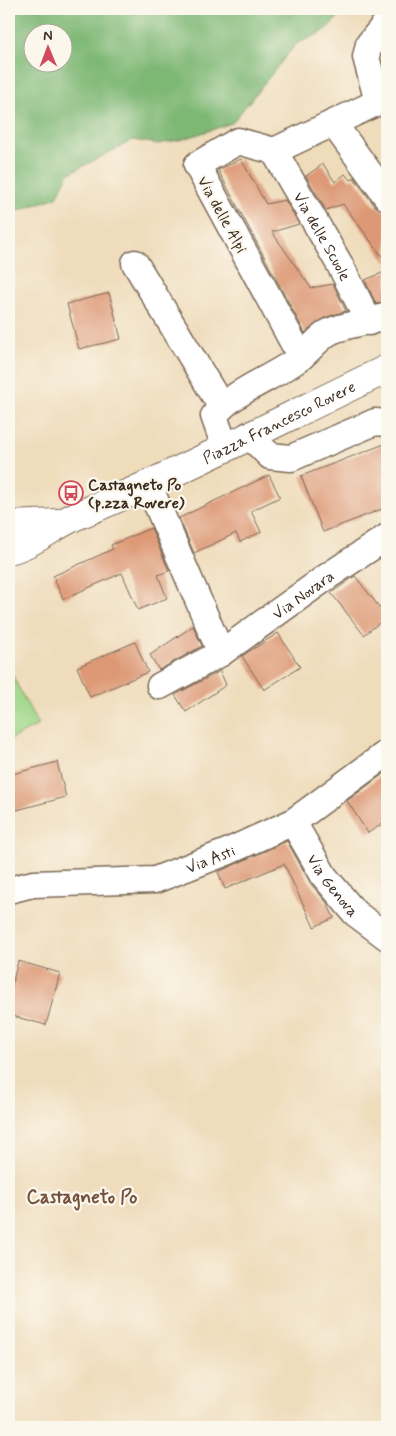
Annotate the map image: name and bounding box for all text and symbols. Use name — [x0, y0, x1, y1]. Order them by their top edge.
north arrow — [22, 22, 72, 72]
text: N — [43, 27, 53, 45]
street label: Via delle Alpi — [192, 172, 252, 257]
street label: Via delle Scuole — [288, 188, 355, 285]
street label: Piazza Francesco Rovere — [199, 377, 359, 469]
place label: Castagneto Po (p.zza Rovere) — [88, 475, 185, 514]
bus stop icon: Castagneto Po (p.zza Rovere) — [58, 480, 84, 506]
street label: Via Novara — [268, 566, 339, 625]
street label: Via Asti — [183, 841, 239, 879]
street label: Via Genova — [302, 850, 363, 922]
district label: Castagneto Po — [27, 1185, 137, 1211]

